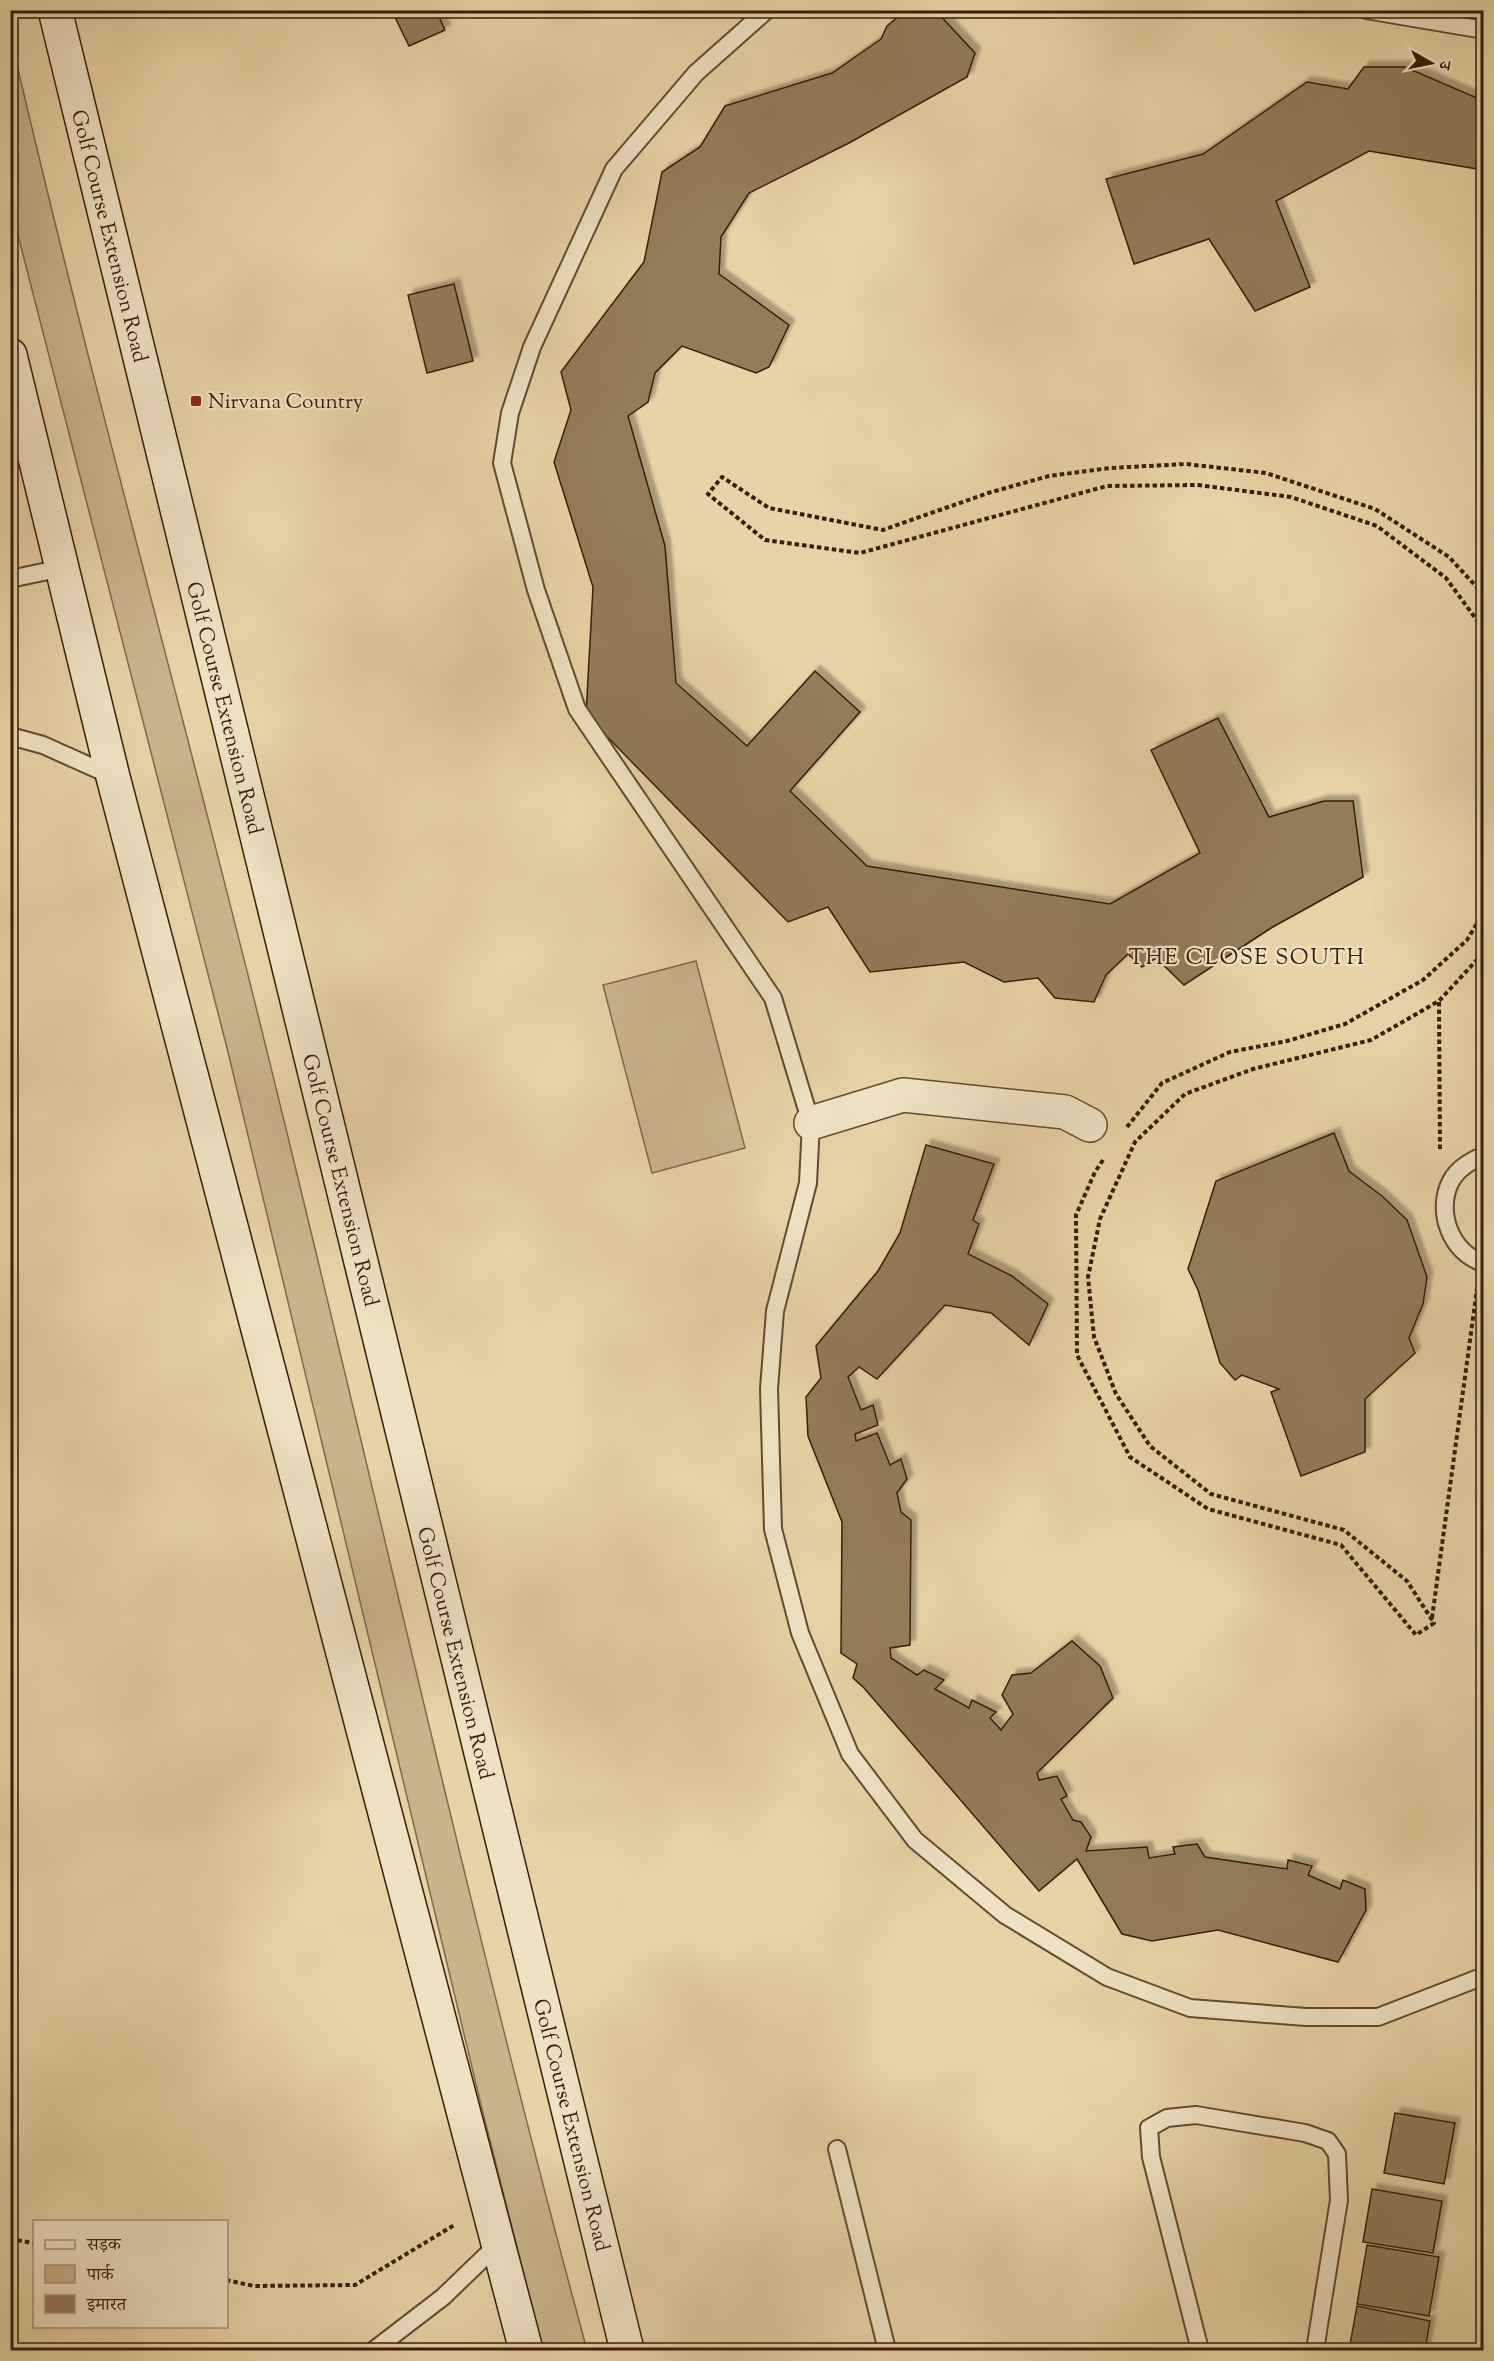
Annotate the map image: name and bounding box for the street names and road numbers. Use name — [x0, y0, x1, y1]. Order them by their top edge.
street label: Golf Course Extension Road — [62, 107, 154, 366]
street label: Golf Course Extension Road — [177, 579, 269, 838]
street label: Golf Course Extension Road — [293, 1051, 385, 1310]
street label: Golf Course Extension Road — [408, 1524, 500, 1783]
street label: Golf Course Extension Road — [524, 1996, 616, 2255]

